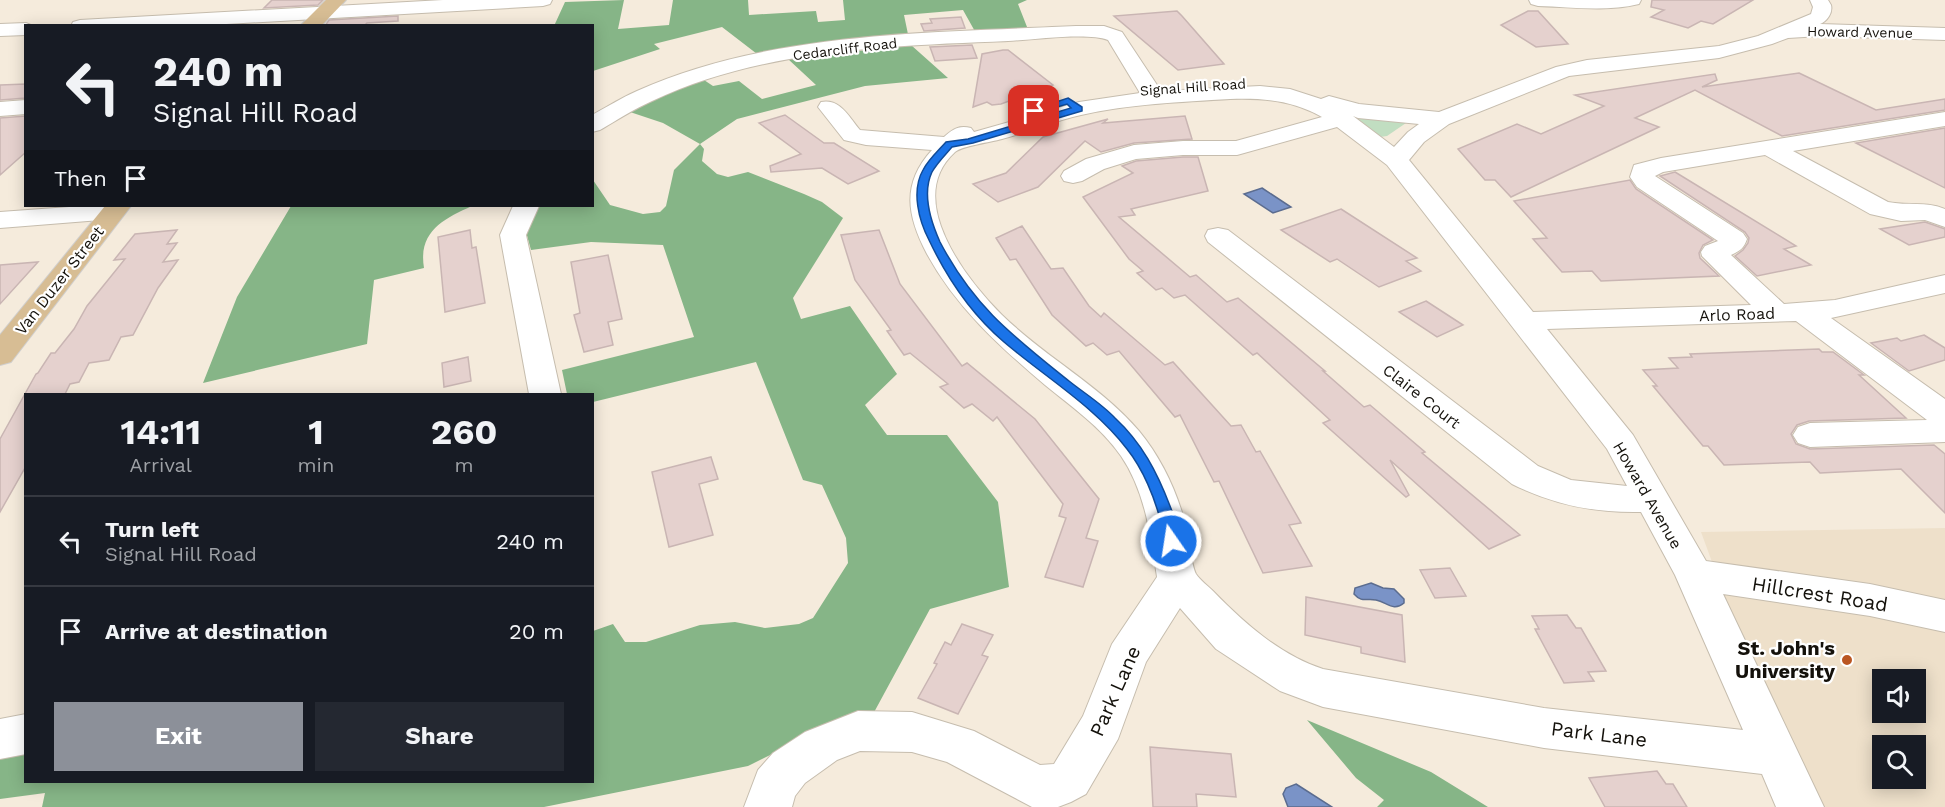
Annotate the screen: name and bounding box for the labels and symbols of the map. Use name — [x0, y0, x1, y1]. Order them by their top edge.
street label: Howard Avenue — [1807, 23, 1913, 41]
street label: Cedarcliff Road — [792, 35, 898, 63]
street label: Signal Hill Road — [1139, 75, 1247, 99]
pin — [1008, 85, 1059, 136]
street label: Van Duzer Street — [11, 222, 108, 338]
street label: Arlo Road — [1699, 304, 1775, 325]
street label: Claire Court — [1379, 360, 1465, 433]
street label: Howard Avenue — [1609, 438, 1686, 552]
position arrow — [1139, 509, 1203, 573]
street label: Hillcrest Road — [1750, 571, 1890, 617]
place label: St. John's University — [1735, 636, 1836, 683]
street label: Park Lane — [1084, 642, 1146, 740]
marker: St. John's University — [1840, 653, 1854, 667]
street label: Park Lane — [1550, 716, 1648, 752]

